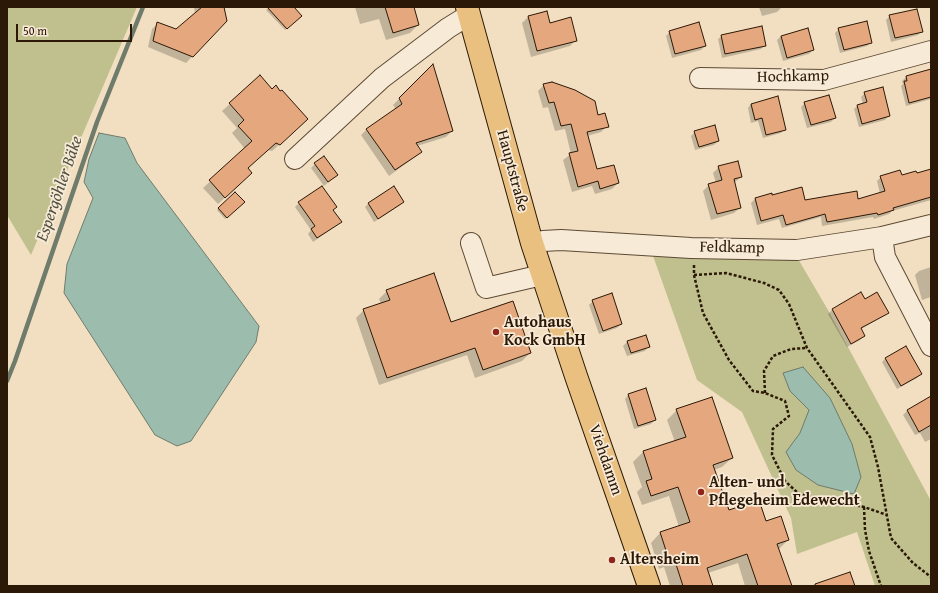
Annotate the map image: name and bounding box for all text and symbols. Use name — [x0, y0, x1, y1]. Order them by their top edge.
scale bar — [18, 16, 134, 42]
text: 50 m — [23, 22, 47, 39]
street label: Hochkamp — [757, 67, 829, 87]
street label: Hauptstraße — [492, 128, 532, 214]
water label: Espergöhler Bäke — [32, 133, 88, 245]
street label: Feldkamp — [699, 238, 765, 258]
place label: Autohaus Kock GmbH — [504, 313, 586, 351]
marker: Autohaus Kock GmbH — [491, 327, 501, 337]
street label: Viehdamm — [584, 422, 626, 498]
place label: Alten- und Pflegeheim Edewecht — [709, 473, 860, 511]
marker: Alten- und Pflegeheim Edewecht — [696, 487, 706, 497]
place label: Altersheim — [620, 550, 699, 570]
marker: Altersheim — [607, 555, 617, 565]

